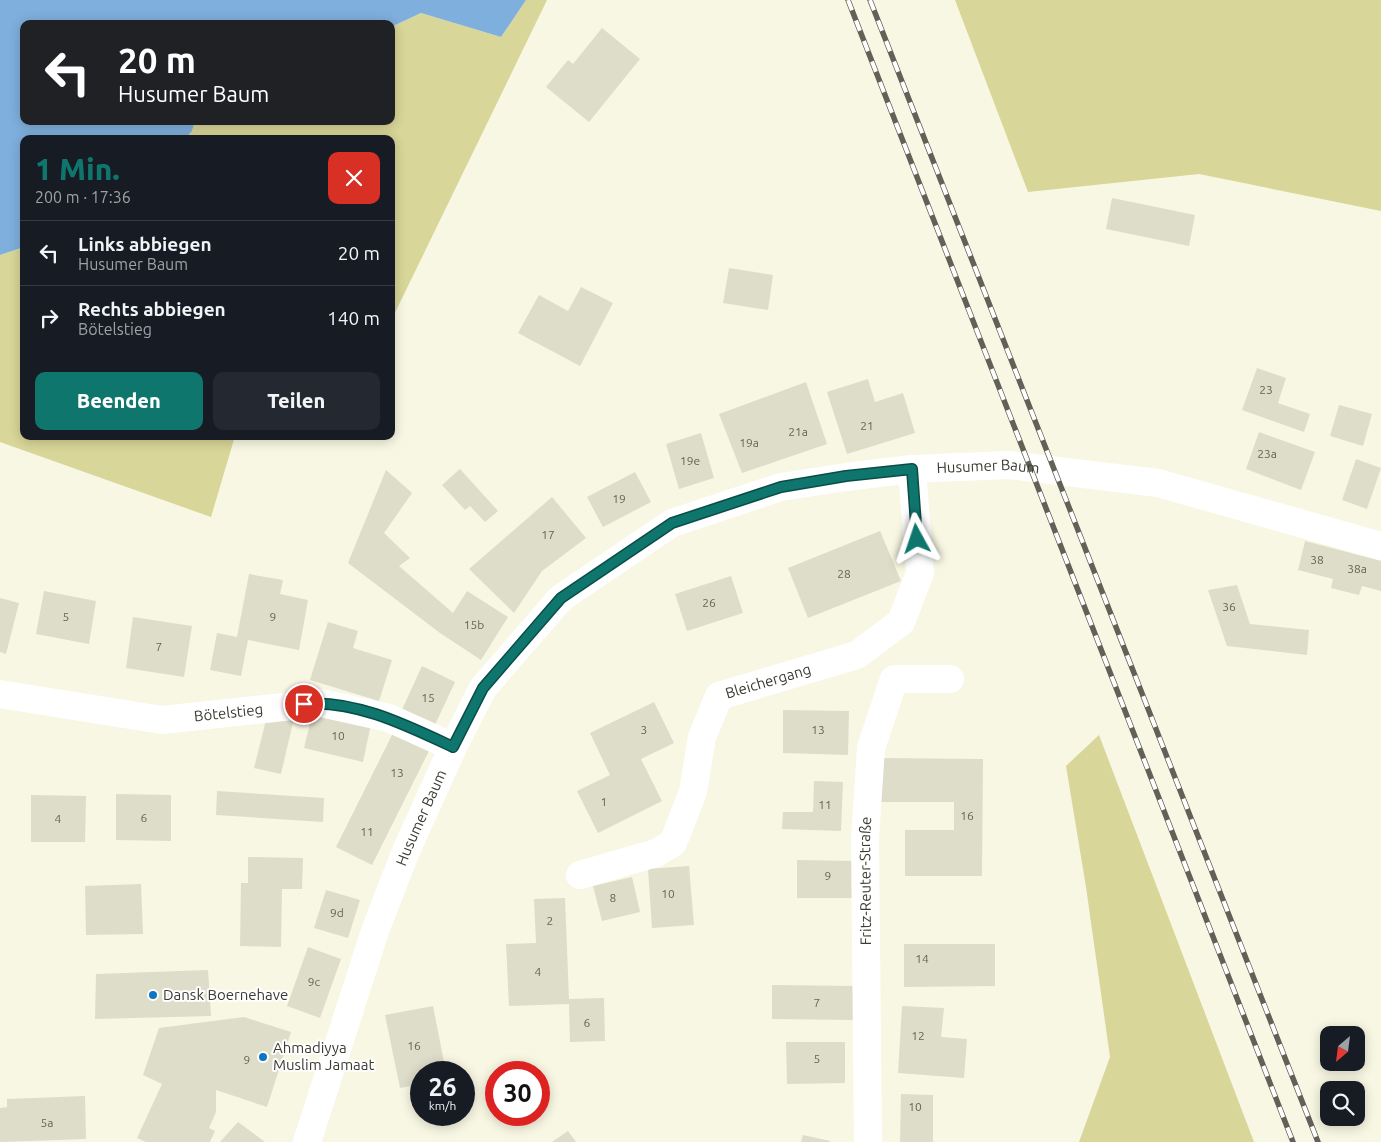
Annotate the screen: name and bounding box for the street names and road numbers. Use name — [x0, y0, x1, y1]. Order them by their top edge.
street label: Husumer Baum — [936, 456, 1041, 477]
street label: Bleichergang — [723, 660, 813, 702]
street label: Bötelstieg — [193, 700, 264, 725]
street label: Husumer Baum — [392, 767, 450, 868]
street label: Fritz-Reuter-Straße — [856, 816, 874, 945]

